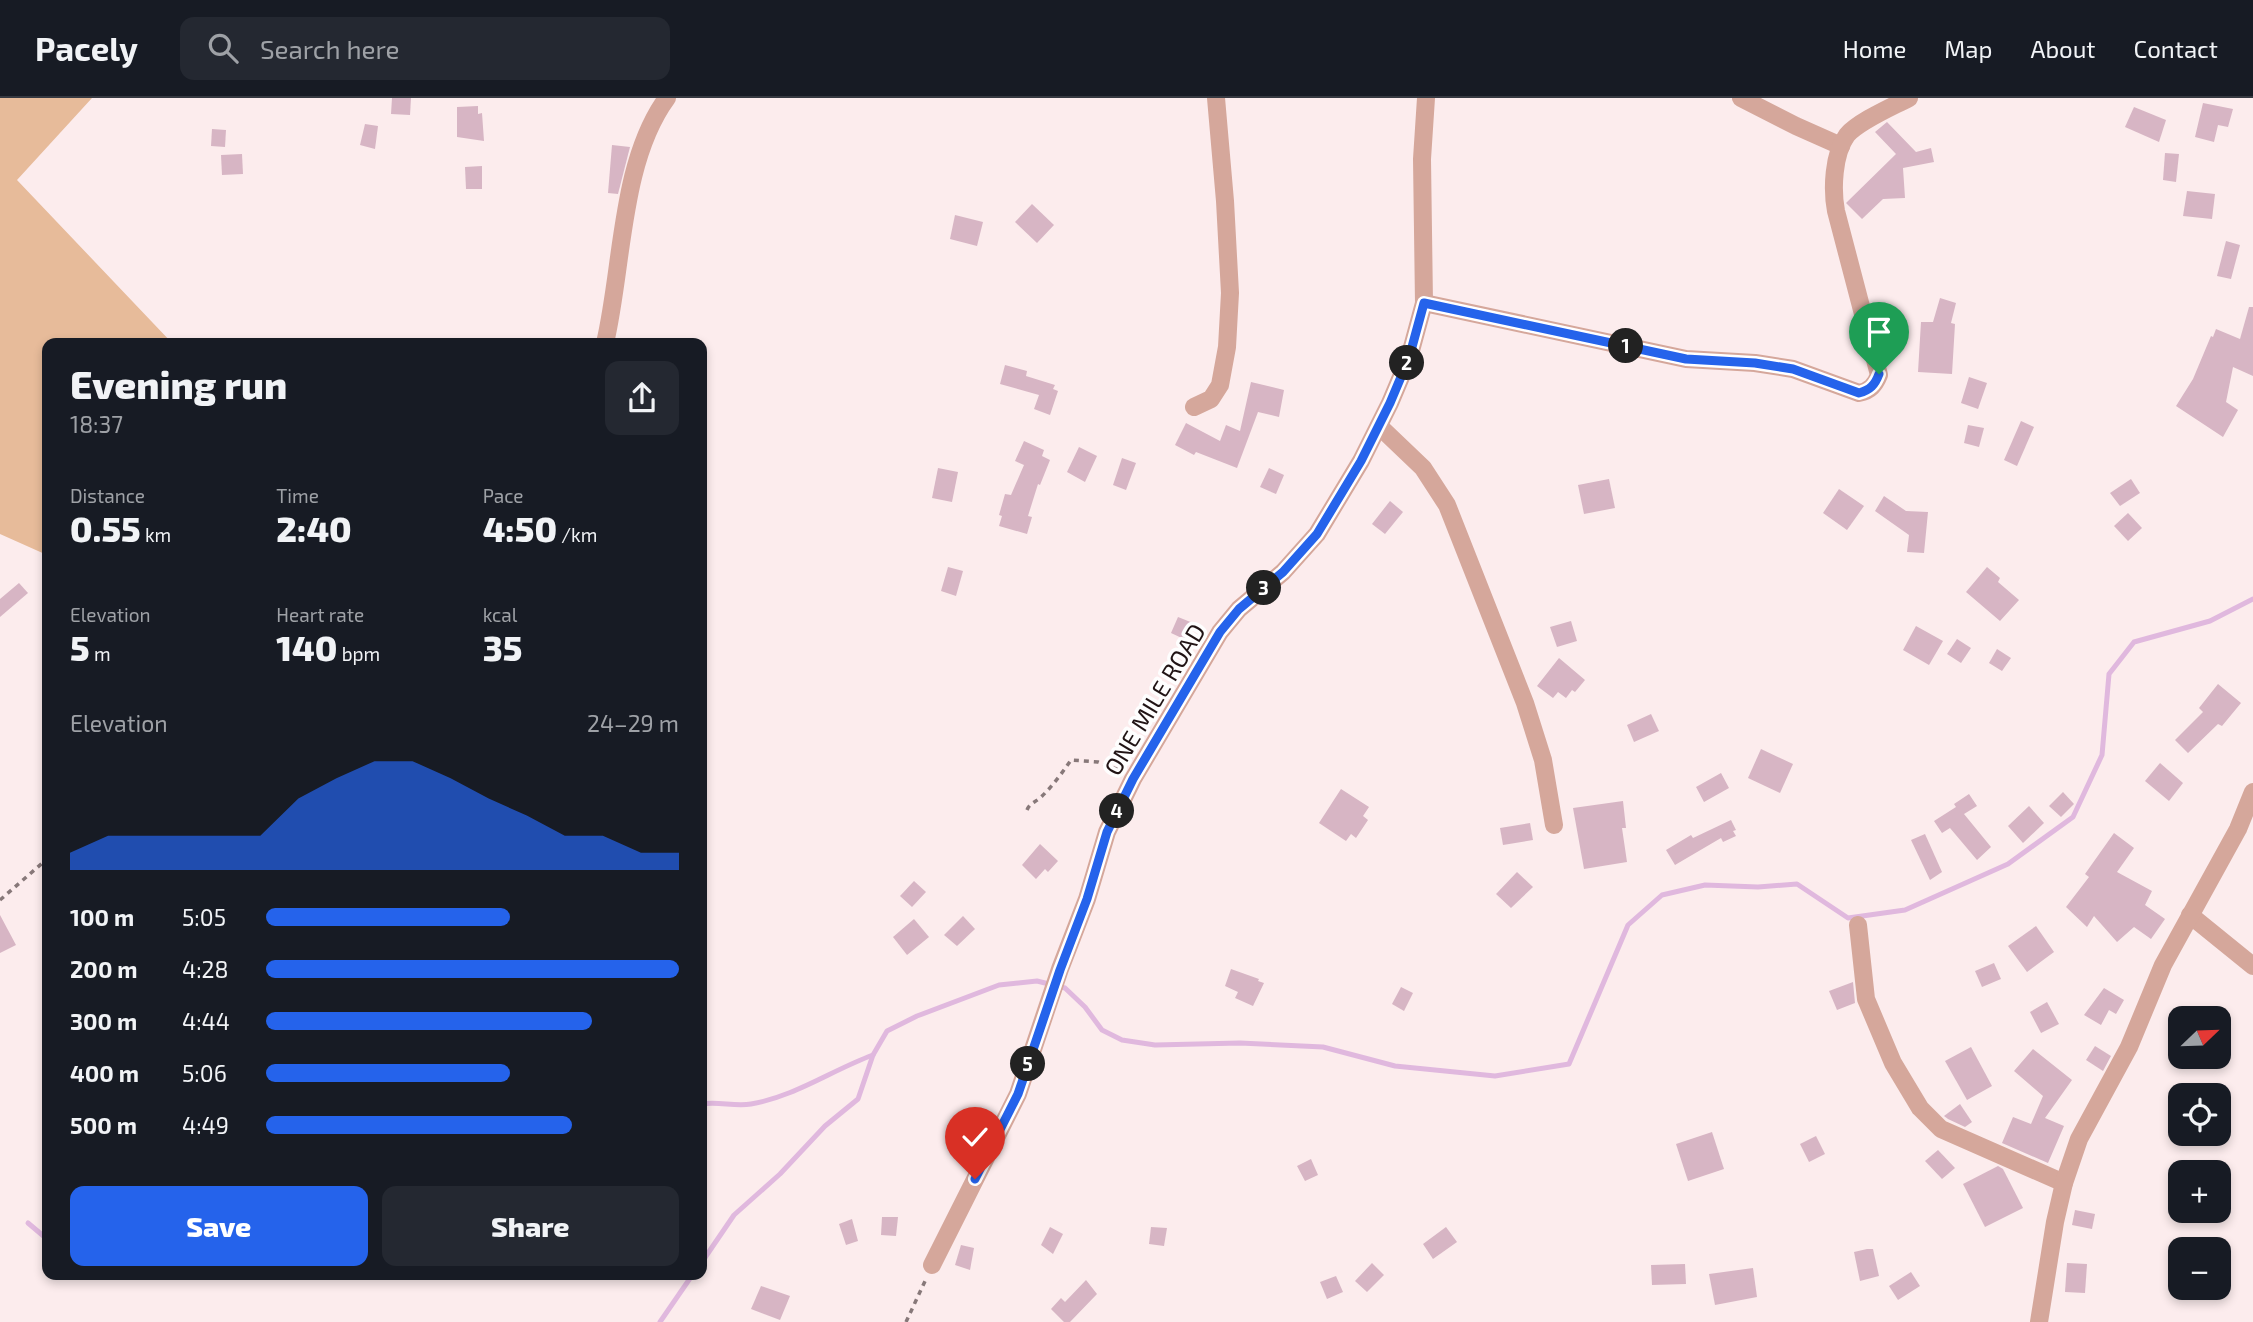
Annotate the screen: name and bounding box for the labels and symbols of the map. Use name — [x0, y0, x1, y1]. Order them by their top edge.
pin — [1849, 302, 1909, 374]
pin: 1 — [1608, 328, 1644, 364]
pin: 2 — [1390, 345, 1424, 380]
pin: 3 — [1246, 570, 1282, 606]
street label: ONE MILE ROAD — [1097, 618, 1211, 780]
pin: 4 — [1100, 794, 1134, 828]
north arrow — [2168, 1006, 2231, 1069]
pin: 5 — [1010, 1046, 1046, 1082]
pin — [945, 1107, 1005, 1179]

